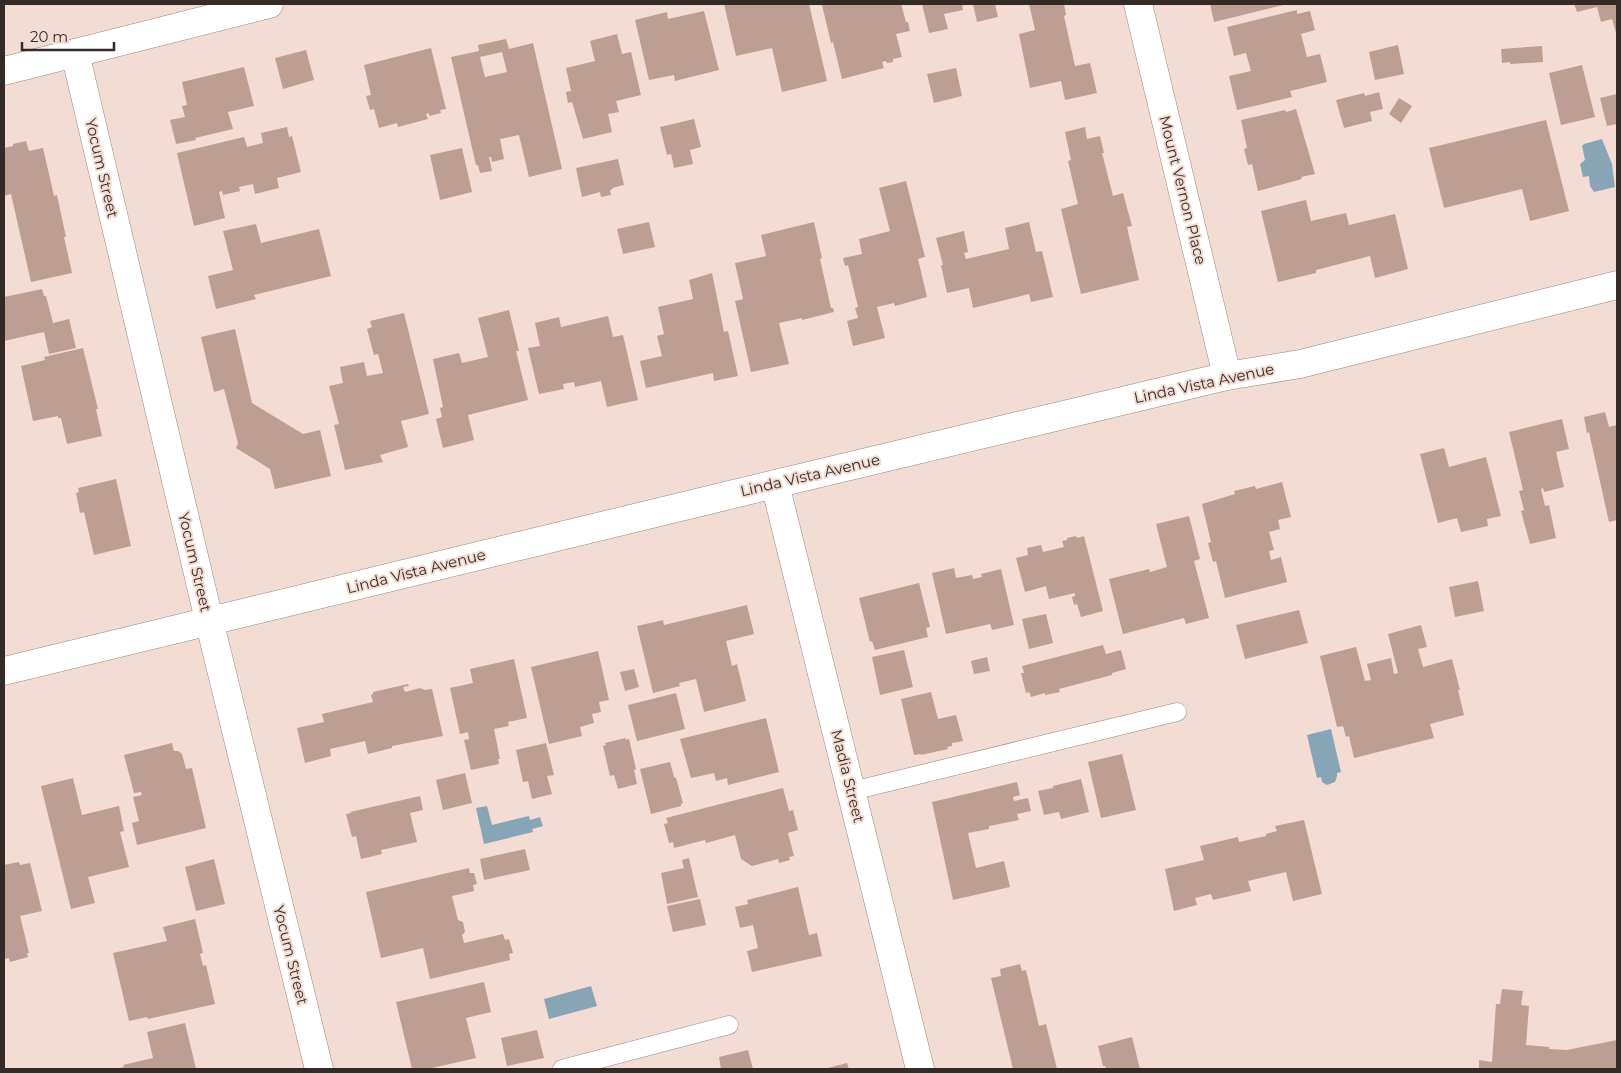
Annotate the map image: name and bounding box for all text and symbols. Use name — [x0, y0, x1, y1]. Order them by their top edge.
scale bar — [22, 20, 115, 52]
text: 20 m — [30, 27, 68, 46]
street label: Mount Vernon Place — [1155, 113, 1211, 267]
street label: Yocum Street — [81, 116, 123, 220]
street label: Linda Vista Avenue — [1132, 359, 1276, 407]
street label: Linda Vista Avenue — [738, 450, 882, 500]
street label: Yocum Street — [174, 510, 216, 614]
street label: Linda Vista Avenue — [344, 545, 488, 597]
street label: Madia Street — [827, 727, 869, 825]
street label: Yocum Street — [269, 903, 313, 1007]

